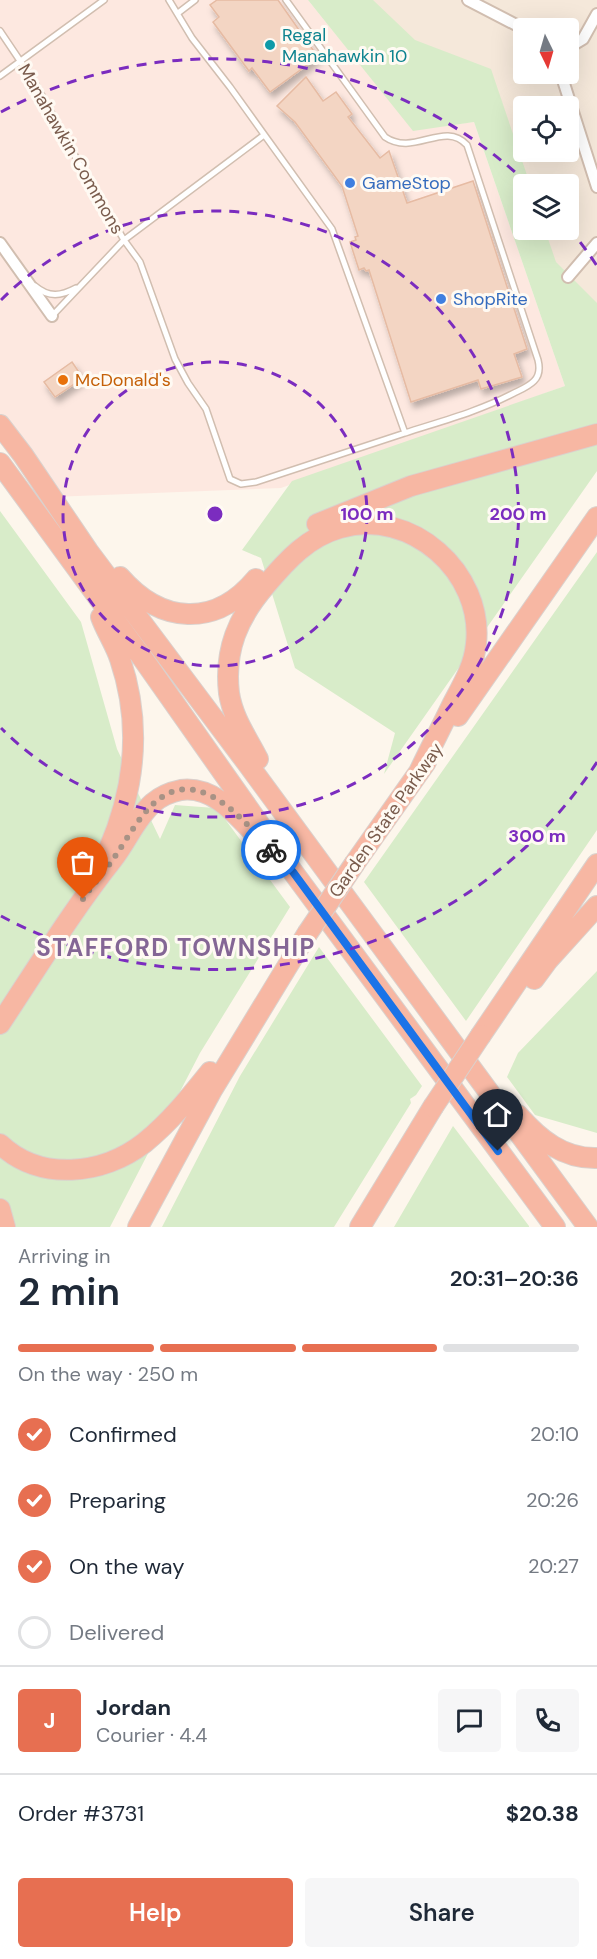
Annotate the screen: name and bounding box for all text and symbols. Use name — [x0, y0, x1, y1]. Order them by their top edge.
north arrow — [513, 18, 579, 84]
map controls — [513, 18, 579, 240]
place label: Regal Manahawkin 10 — [282, 23, 407, 68]
marker: Regal Manahawkin 10 — [263, 38, 277, 52]
street label: Manahawkin Commons — [12, 59, 130, 239]
button: locate — [513, 96, 579, 162]
place label: GameStop — [362, 171, 451, 195]
button: layers — [513, 174, 579, 240]
marker: GameStop — [343, 176, 357, 190]
place label: ShopRite — [453, 287, 528, 311]
marker: ShopRite — [434, 292, 448, 306]
place label: McDonald's — [75, 368, 171, 392]
marker: McDonald's — [56, 373, 70, 387]
text: 100 m — [340, 502, 394, 526]
text: 200 m — [490, 502, 546, 526]
centre of rings — [205, 504, 225, 524]
street label: Garden State Parkway — [323, 738, 449, 902]
courier — [241, 820, 301, 880]
text: 300 m — [508, 824, 566, 848]
icon: bike — [255, 834, 288, 867]
pin — [57, 837, 108, 899]
icon: bag — [66, 846, 99, 879]
district label: STAFFORD TOWNSHIP — [36, 932, 316, 963]
pin — [472, 1089, 523, 1151]
icon: home — [481, 1098, 514, 1131]
text: Arriving in — [18, 1243, 110, 1269]
text: 20:31–20:36 — [450, 1264, 579, 1293]
text: 2 min — [18, 1266, 120, 1317]
text: On the way · 250 m — [18, 1361, 198, 1387]
icon: check — [18, 1418, 51, 1451]
text: Confirmed — [69, 1420, 177, 1449]
text: 20:10 — [530, 1421, 579, 1447]
icon: check — [18, 1484, 51, 1517]
text: Preparing — [69, 1486, 166, 1515]
text: 20:26 — [526, 1487, 579, 1513]
icon: check — [18, 1550, 51, 1583]
text: On the way — [69, 1552, 184, 1581]
text: 20:27 — [528, 1553, 579, 1579]
text: Delivered — [69, 1618, 164, 1647]
button: chat — [438, 1689, 501, 1752]
button: phone — [516, 1689, 579, 1752]
text: Jordan — [96, 1693, 171, 1722]
text: J — [44, 1706, 55, 1735]
text: Courier · 4.4 — [96, 1722, 207, 1748]
text: Order #3731 — [18, 1799, 144, 1828]
text: $20.38 — [506, 1799, 579, 1828]
button: Help — [18, 1878, 293, 1947]
button: Share — [305, 1878, 579, 1947]

